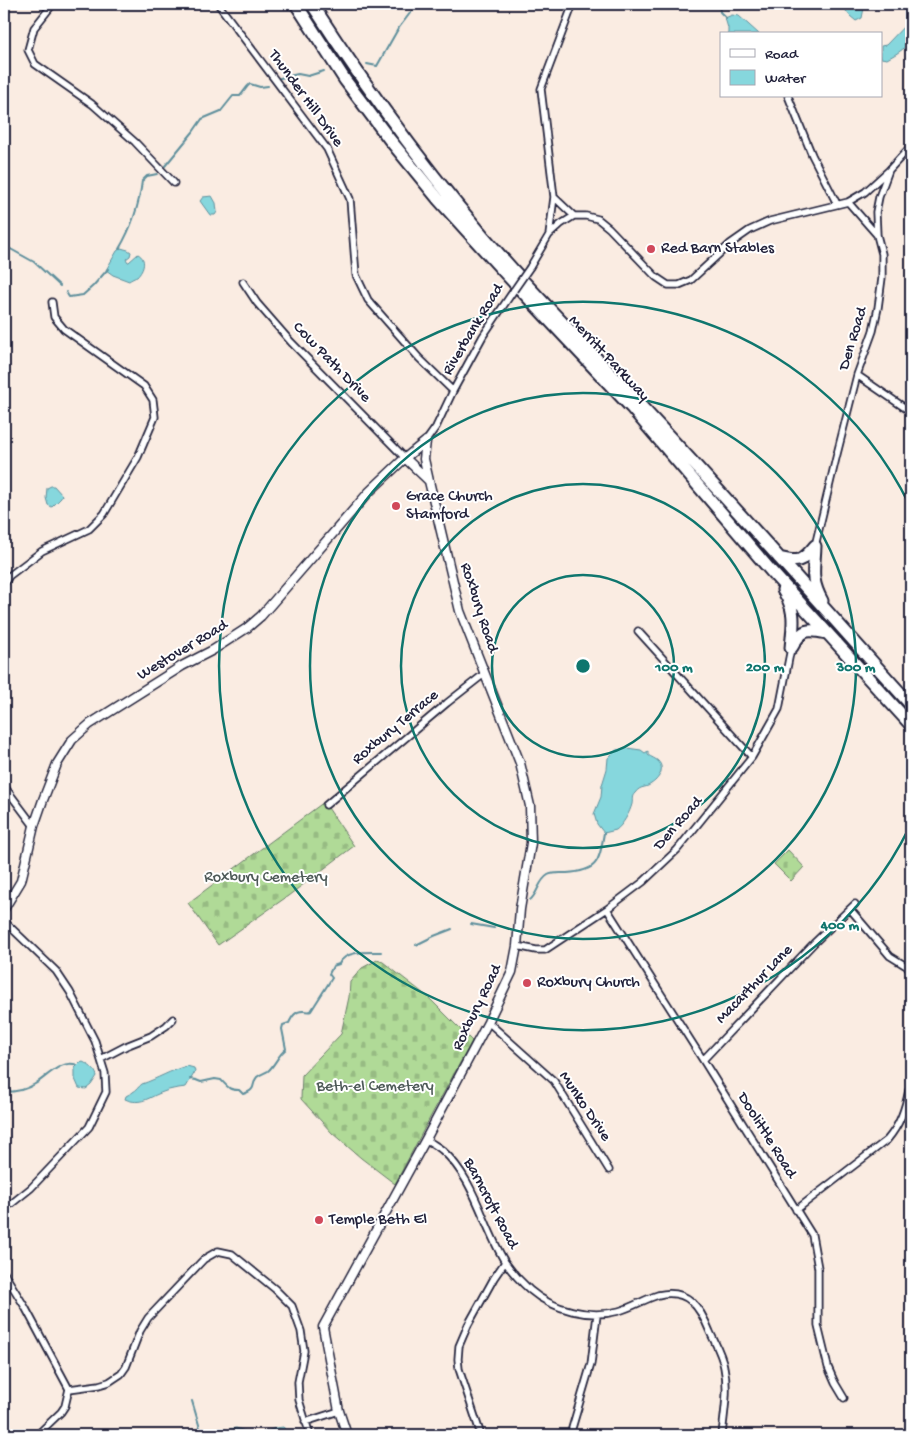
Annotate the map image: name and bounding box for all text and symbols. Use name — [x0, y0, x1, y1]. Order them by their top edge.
legend — [720, 32, 882, 98]
street label: Thunder Hill Drive — [263, 46, 347, 152]
text: Road — [765, 46, 799, 64]
text: Water — [765, 70, 807, 88]
place label: Red Barn Stables — [661, 240, 775, 259]
marker: Red Barn Stables — [645, 243, 657, 255]
street label: Riverbank Road — [439, 279, 510, 379]
street label: Den Road — [835, 304, 873, 374]
street label: Merritt Parkway — [563, 312, 653, 406]
street label: Cow Path Drive — [288, 319, 375, 408]
place label: Grace Church Stamford — [406, 488, 493, 525]
marker: Grace Church Stamford — [390, 500, 402, 512]
street label: Roxbury Road — [455, 561, 502, 657]
street label: Westover Road — [134, 616, 233, 685]
centre of rings — [574, 657, 592, 675]
text: 100 m — [654, 659, 693, 677]
text: 200 m — [746, 659, 785, 677]
text: 300 m — [835, 659, 876, 677]
street label: Roxbury Terrace — [349, 686, 444, 770]
street label: Den Road — [650, 792, 709, 856]
park label: Roxbury Cemetery — [204, 869, 328, 888]
text: 400 m — [820, 917, 860, 935]
street label: Macarthur Lane — [713, 941, 798, 1029]
street label: Roxbury Road — [449, 960, 508, 1054]
place label: Roxbury Church — [537, 974, 640, 993]
marker: Roxbury Church — [521, 977, 533, 989]
street label: Munko Drive — [554, 1068, 615, 1146]
park label: Beth-el Cemetery — [315, 1078, 434, 1097]
street label: Doolittle Road — [732, 1089, 801, 1184]
street label: Barncroft Road — [458, 1155, 523, 1254]
place label: Temple Beth El — [328, 1211, 427, 1230]
marker: Temple Beth El — [313, 1214, 325, 1226]

